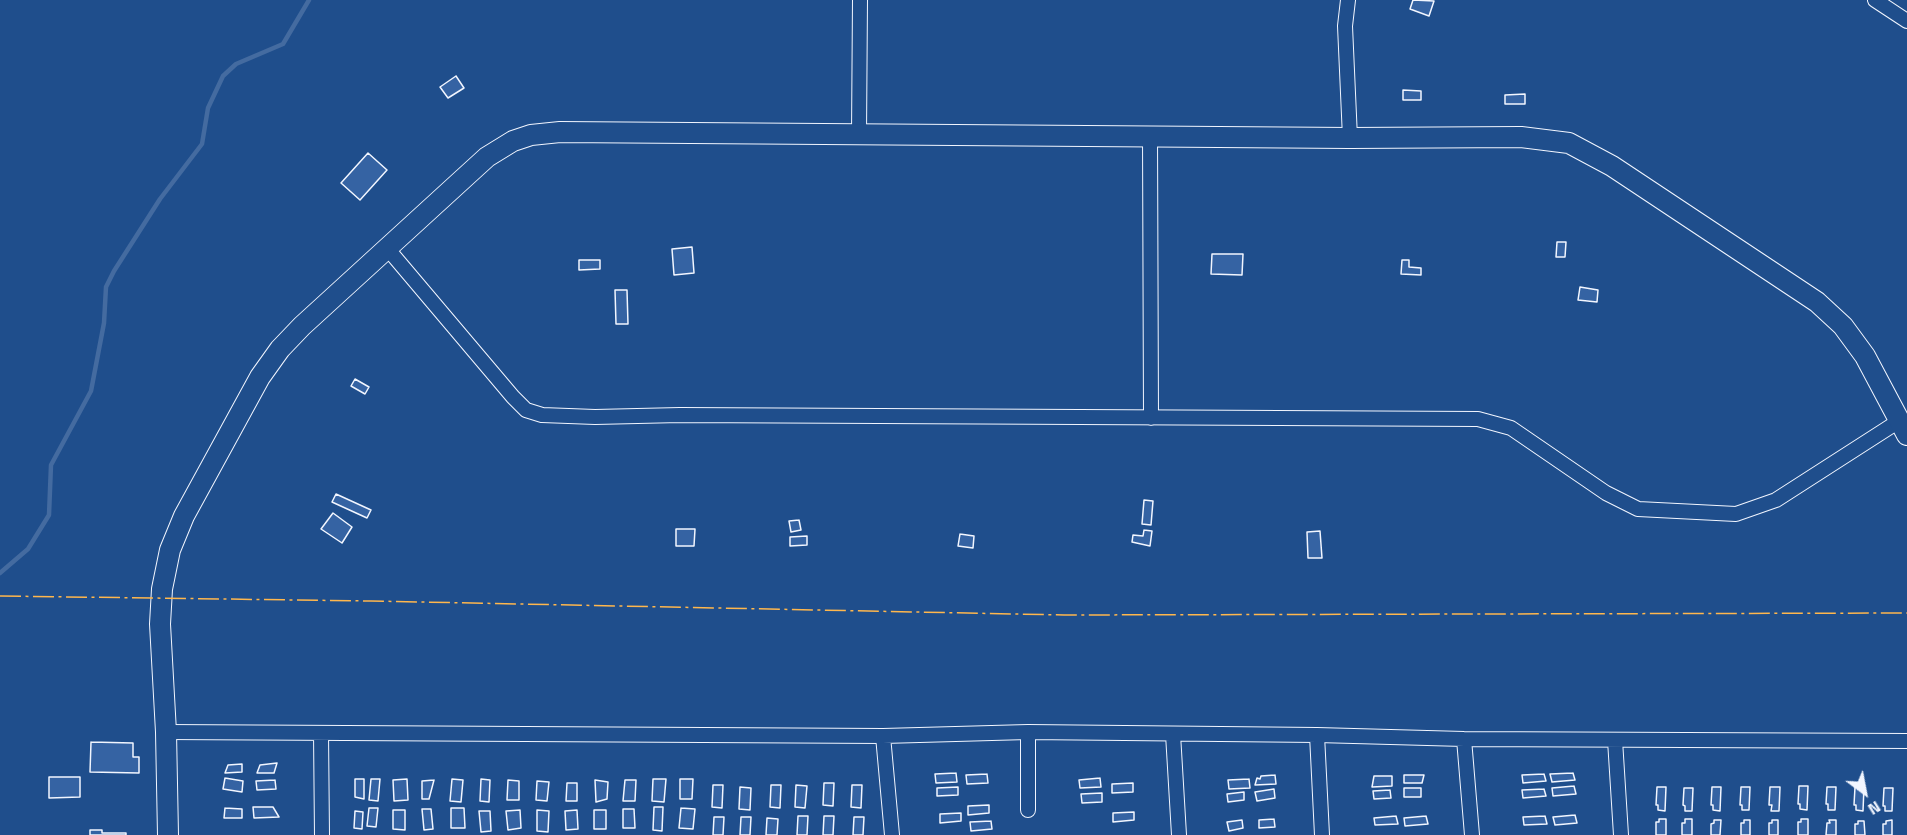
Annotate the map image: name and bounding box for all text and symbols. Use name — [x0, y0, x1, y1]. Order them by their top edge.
north arrow — [1835, 763, 1895, 823]
text: N — [1863, 795, 1886, 821]

